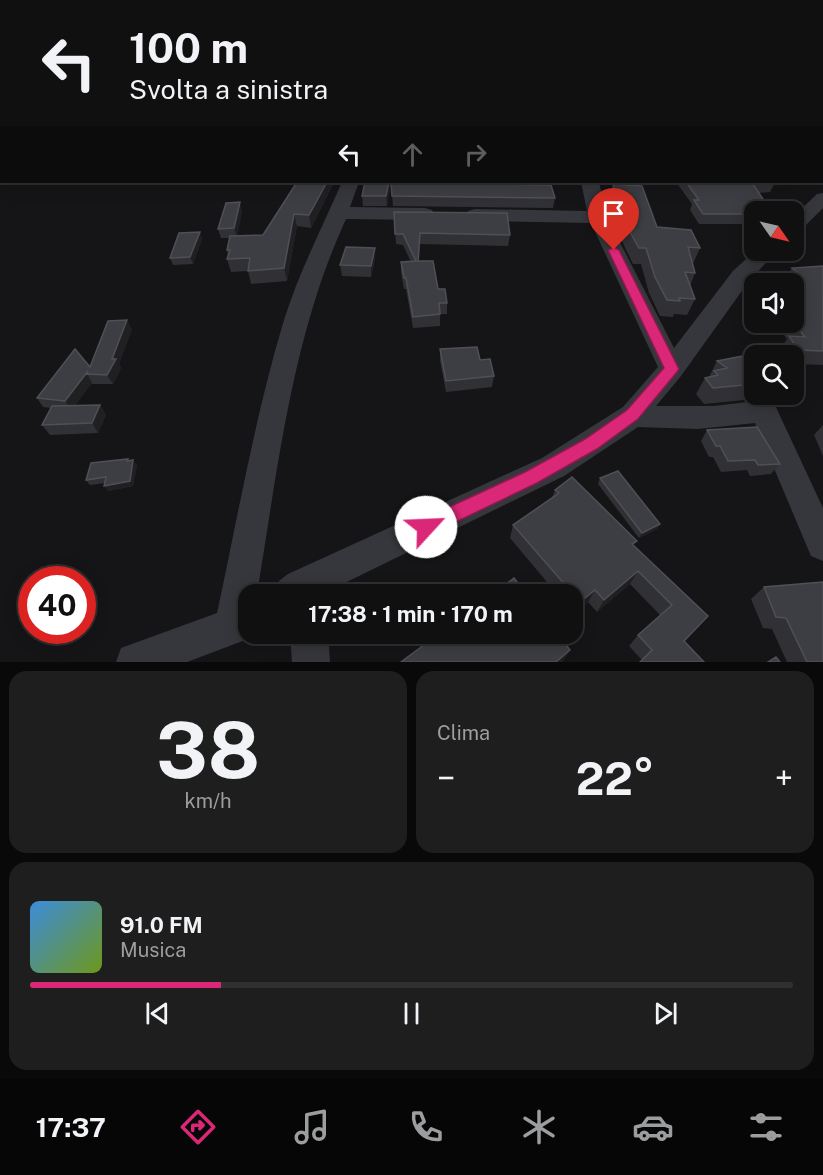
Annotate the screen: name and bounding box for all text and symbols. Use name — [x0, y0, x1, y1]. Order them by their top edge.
text: 100 m — [129, 23, 248, 72]
icon: left — [30, 24, 108, 102]
text: Svolta a sinistra — [129, 73, 328, 105]
icon: left — [333, 138, 366, 171]
icon: ahead — [396, 138, 429, 171]
icon: right — [459, 138, 492, 171]
pin — [588, 188, 639, 250]
icon: arrive — [597, 197, 630, 230]
north arrow — [744, 201, 804, 261]
map controls — [744, 201, 804, 405]
button: sound — [744, 273, 804, 333]
button: search — [744, 345, 804, 405]
position arrow — [394, 495, 458, 559]
speed limit sign: 40 — [18, 566, 96, 644]
text: 17:38 · 1 min · 170 m — [308, 601, 513, 627]
text: 38 — [156, 704, 260, 796]
text: Clima — [437, 721, 490, 745]
text: 22° — [576, 752, 654, 805]
text: − — [437, 759, 455, 797]
text: + — [775, 759, 793, 797]
text: km/h — [184, 789, 232, 813]
text: 91.0 FM — [120, 912, 203, 938]
text: Musica — [120, 938, 186, 962]
icon: previous — [141, 997, 174, 1030]
icon: pause — [395, 997, 428, 1030]
icon: next — [649, 997, 682, 1030]
icon: directions — [177, 1106, 219, 1148]
icon: music — [291, 1106, 333, 1148]
icon: phone — [405, 1106, 447, 1148]
icon: climate — [518, 1106, 560, 1148]
icon: car — [632, 1106, 674, 1148]
icon: filters — [745, 1106, 787, 1148]
text: 17:37 — [36, 1111, 106, 1143]

